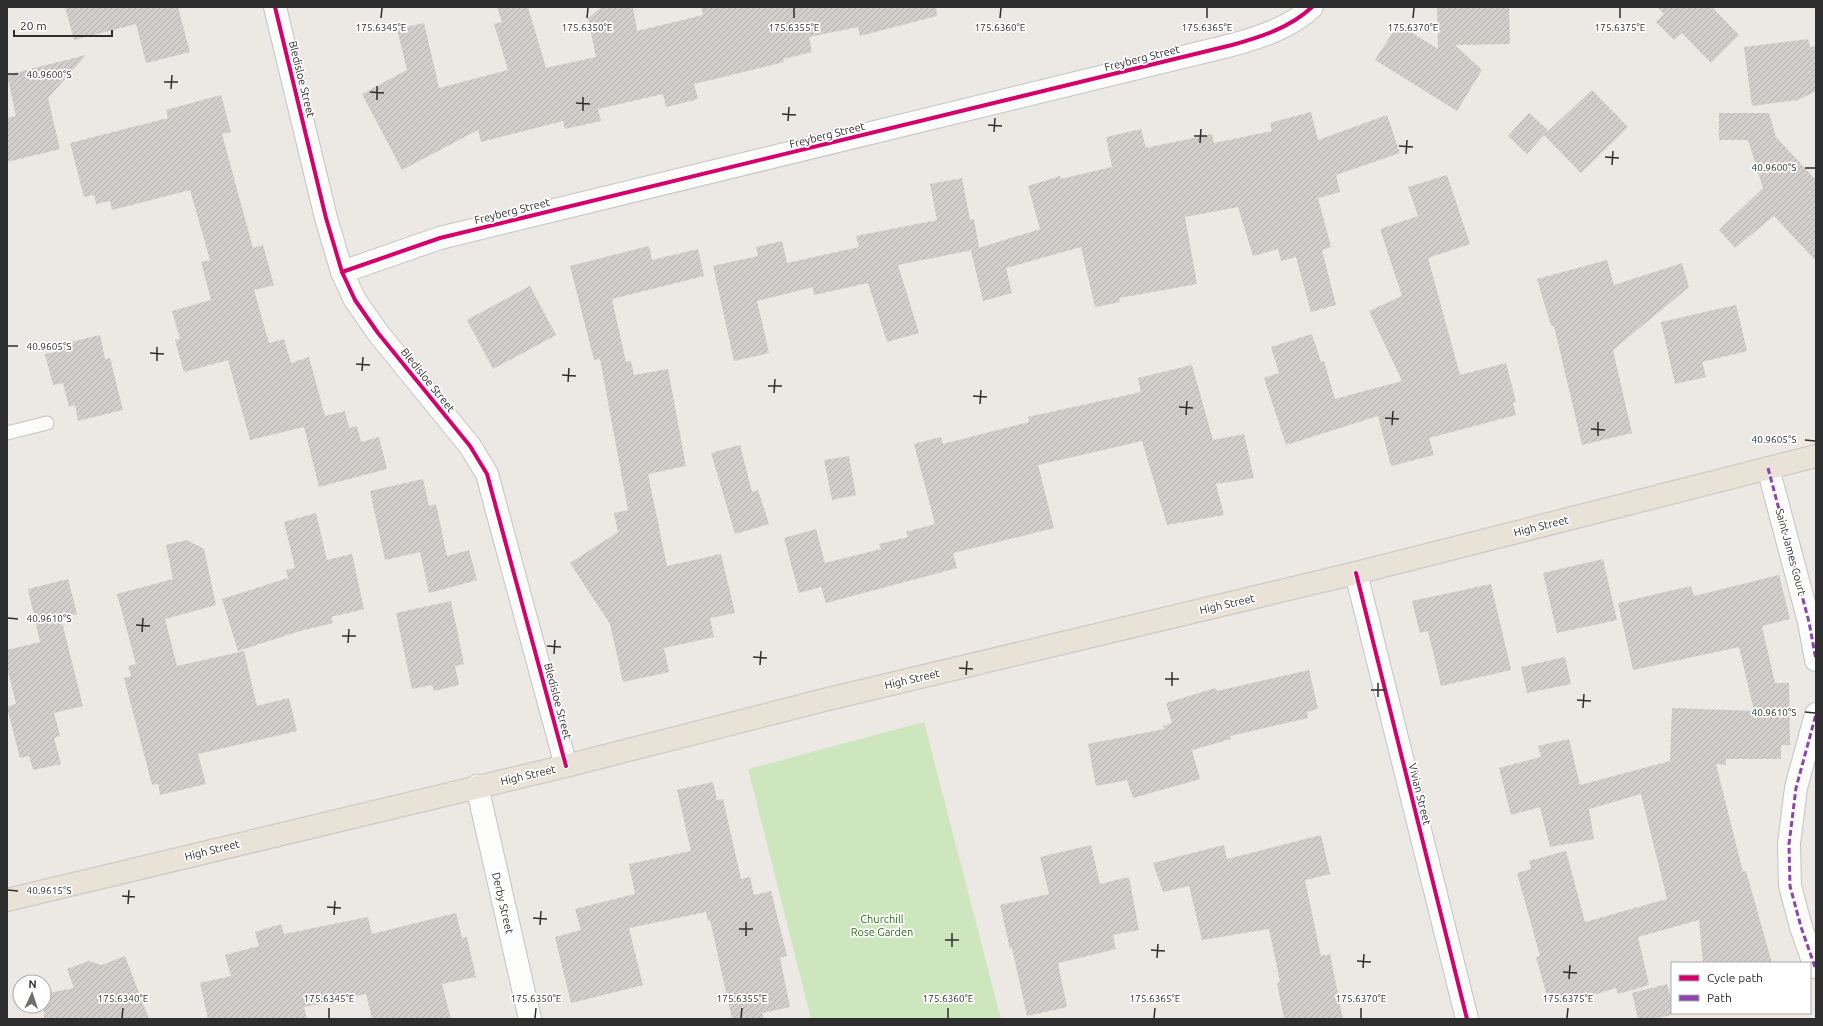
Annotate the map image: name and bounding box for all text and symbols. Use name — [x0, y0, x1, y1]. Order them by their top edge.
scale bar — [14, 12, 112, 38]
text: 20 m — [20, 19, 47, 32]
text: 175.6345°E — [356, 22, 407, 33]
text: 175.6350°E — [562, 22, 613, 33]
text: 175.6355°E — [769, 22, 820, 33]
text: 175.6360°E — [975, 22, 1026, 33]
text: 175.6365°E — [1182, 22, 1233, 33]
text: 175.6370°E — [1388, 22, 1439, 33]
text: 175.6375°E — [1595, 22, 1646, 33]
street label: Bledisloe Street — [287, 39, 317, 119]
street label: Freyberg Street — [1103, 43, 1182, 73]
text: 40.9600°S — [27, 69, 71, 80]
street label: Freyberg Street — [788, 120, 867, 150]
text: 40.9600°S — [1752, 162, 1796, 173]
street label: Freyberg Street — [473, 196, 552, 226]
text: 40.9605°S — [27, 341, 71, 352]
street label: Bledisloe Street — [399, 346, 458, 415]
text: 40.9605°S — [1752, 434, 1796, 445]
street label: Saint James Court — [1774, 507, 1808, 597]
street label: High Street — [1512, 513, 1570, 539]
street label: High Street — [1198, 592, 1256, 616]
text: 40.9610°S — [27, 613, 71, 624]
street label: Bledisloe Street — [542, 662, 574, 741]
street label: High Street — [883, 667, 941, 691]
text: 40.9610°S — [1752, 707, 1796, 718]
street label: Vivian Street — [1407, 762, 1434, 827]
street label: High Street — [499, 763, 557, 787]
street label: High Street — [183, 837, 241, 863]
street label: Derby Street — [490, 871, 516, 936]
text: 40.9615°S — [27, 885, 71, 896]
park label: Churchill Rose Garden — [851, 913, 913, 938]
legend — [1671, 962, 1811, 1014]
text: Cycle path — [1707, 971, 1763, 984]
north arrow — [12, 974, 52, 1014]
text: N — [28, 978, 37, 990]
text: Path — [1707, 991, 1732, 1004]
text: 175.6340°E — [98, 993, 149, 1004]
text: 175.6345°E — [304, 993, 355, 1004]
text: 175.6350°E — [511, 993, 562, 1004]
text: 175.6355°E — [717, 993, 768, 1004]
text: 175.6360°E — [923, 993, 974, 1004]
text: 175.6365°E — [1130, 993, 1181, 1004]
text: 175.6370°E — [1336, 993, 1387, 1004]
text: 175.6375°E — [1543, 993, 1594, 1004]

